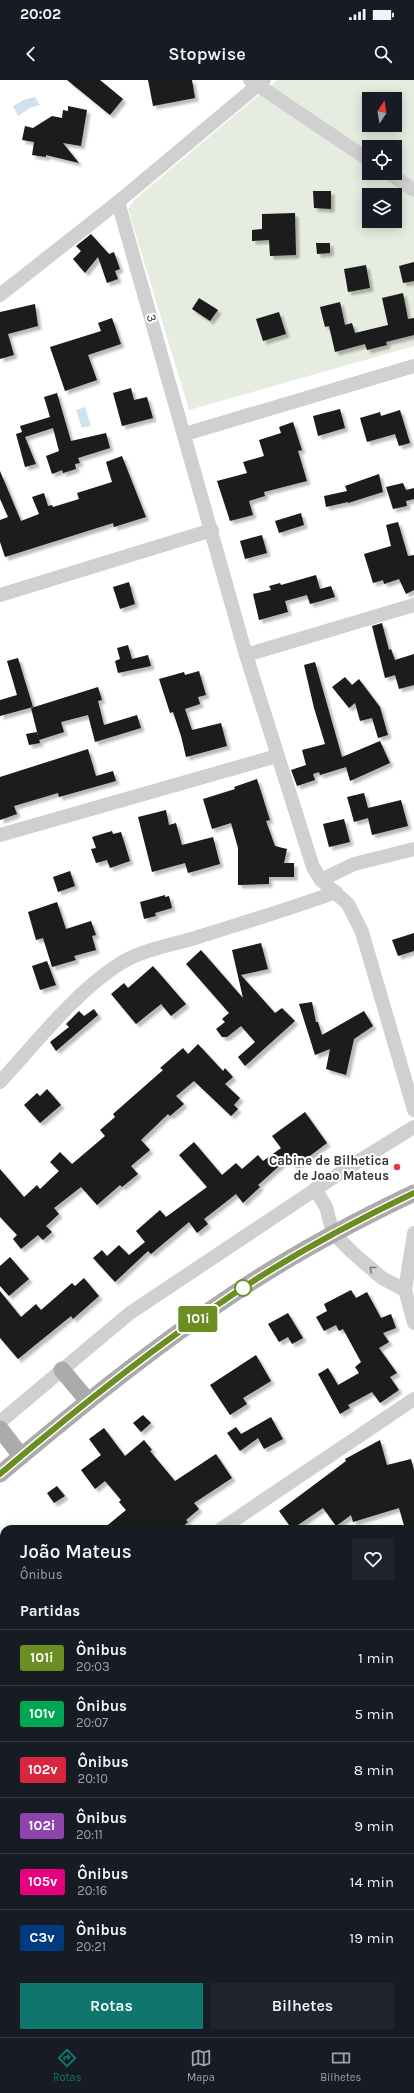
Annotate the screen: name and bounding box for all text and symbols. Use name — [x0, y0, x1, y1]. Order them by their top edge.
text: 20:02 — [20, 5, 61, 23]
icon: back — [20, 43, 42, 65]
text: Stopwise — [168, 43, 246, 65]
icon: search — [372, 43, 394, 65]
north arrow — [362, 92, 402, 132]
map controls — [362, 92, 402, 228]
button: locate — [362, 140, 402, 180]
button: layers — [362, 188, 402, 228]
street label: 3 — [144, 312, 160, 324]
place label: Cabine de Bilhetica de Joao Mateus — [269, 1153, 389, 1183]
marker: Cabine de Bilhetica de Joao Mateus — [392, 1162, 402, 1172]
one-way arrow — [370, 1267, 377, 1274]
unlabelled marker — [234, 1279, 252, 1297]
line badge: 101i — [170, 1306, 226, 1332]
text: 101i — [186, 1310, 210, 1327]
button: heart — [352, 1538, 394, 1580]
text: João Mateus — [20, 1541, 132, 1563]
text: Ônibus — [20, 1567, 63, 1582]
text: Partidas — [20, 1602, 80, 1620]
text: Ônibus — [76, 1641, 127, 1659]
text: 101i — [30, 1649, 54, 1666]
text: 1 min — [358, 1649, 394, 1667]
text: 20:03 — [76, 1659, 110, 1674]
text: Ônibus — [76, 1697, 127, 1715]
text: 101v — [29, 1705, 55, 1722]
text: 5 min — [354, 1705, 394, 1723]
text: 20:07 — [76, 1715, 108, 1730]
text: Ônibus — [78, 1753, 129, 1771]
text: 102v — [28, 1761, 58, 1778]
text: 8 min — [354, 1761, 394, 1779]
text: 20:10 — [78, 1771, 108, 1786]
text: Ônibus — [76, 1809, 127, 1827]
text: 102i — [29, 1817, 55, 1834]
text: 9 min — [354, 1817, 394, 1835]
text: 20:11 — [76, 1827, 103, 1842]
text: Ônibus — [77, 1865, 128, 1883]
text: 105v — [28, 1873, 57, 1890]
text: 14 min — [350, 1873, 394, 1891]
text: 20:16 — [77, 1883, 107, 1898]
text: Ônibus — [76, 1921, 127, 1939]
text: C3v — [30, 1929, 54, 1946]
text: 19 min — [349, 1929, 394, 1947]
text: 20:21 — [76, 1939, 106, 1954]
button: Rotas — [20, 1983, 203, 2029]
button: Bilhetes — [211, 1983, 394, 2029]
tab: Rotas — [53, 2047, 81, 2084]
tab: Mapa — [187, 2047, 215, 2084]
tab: Bilhetes — [320, 2047, 361, 2084]

